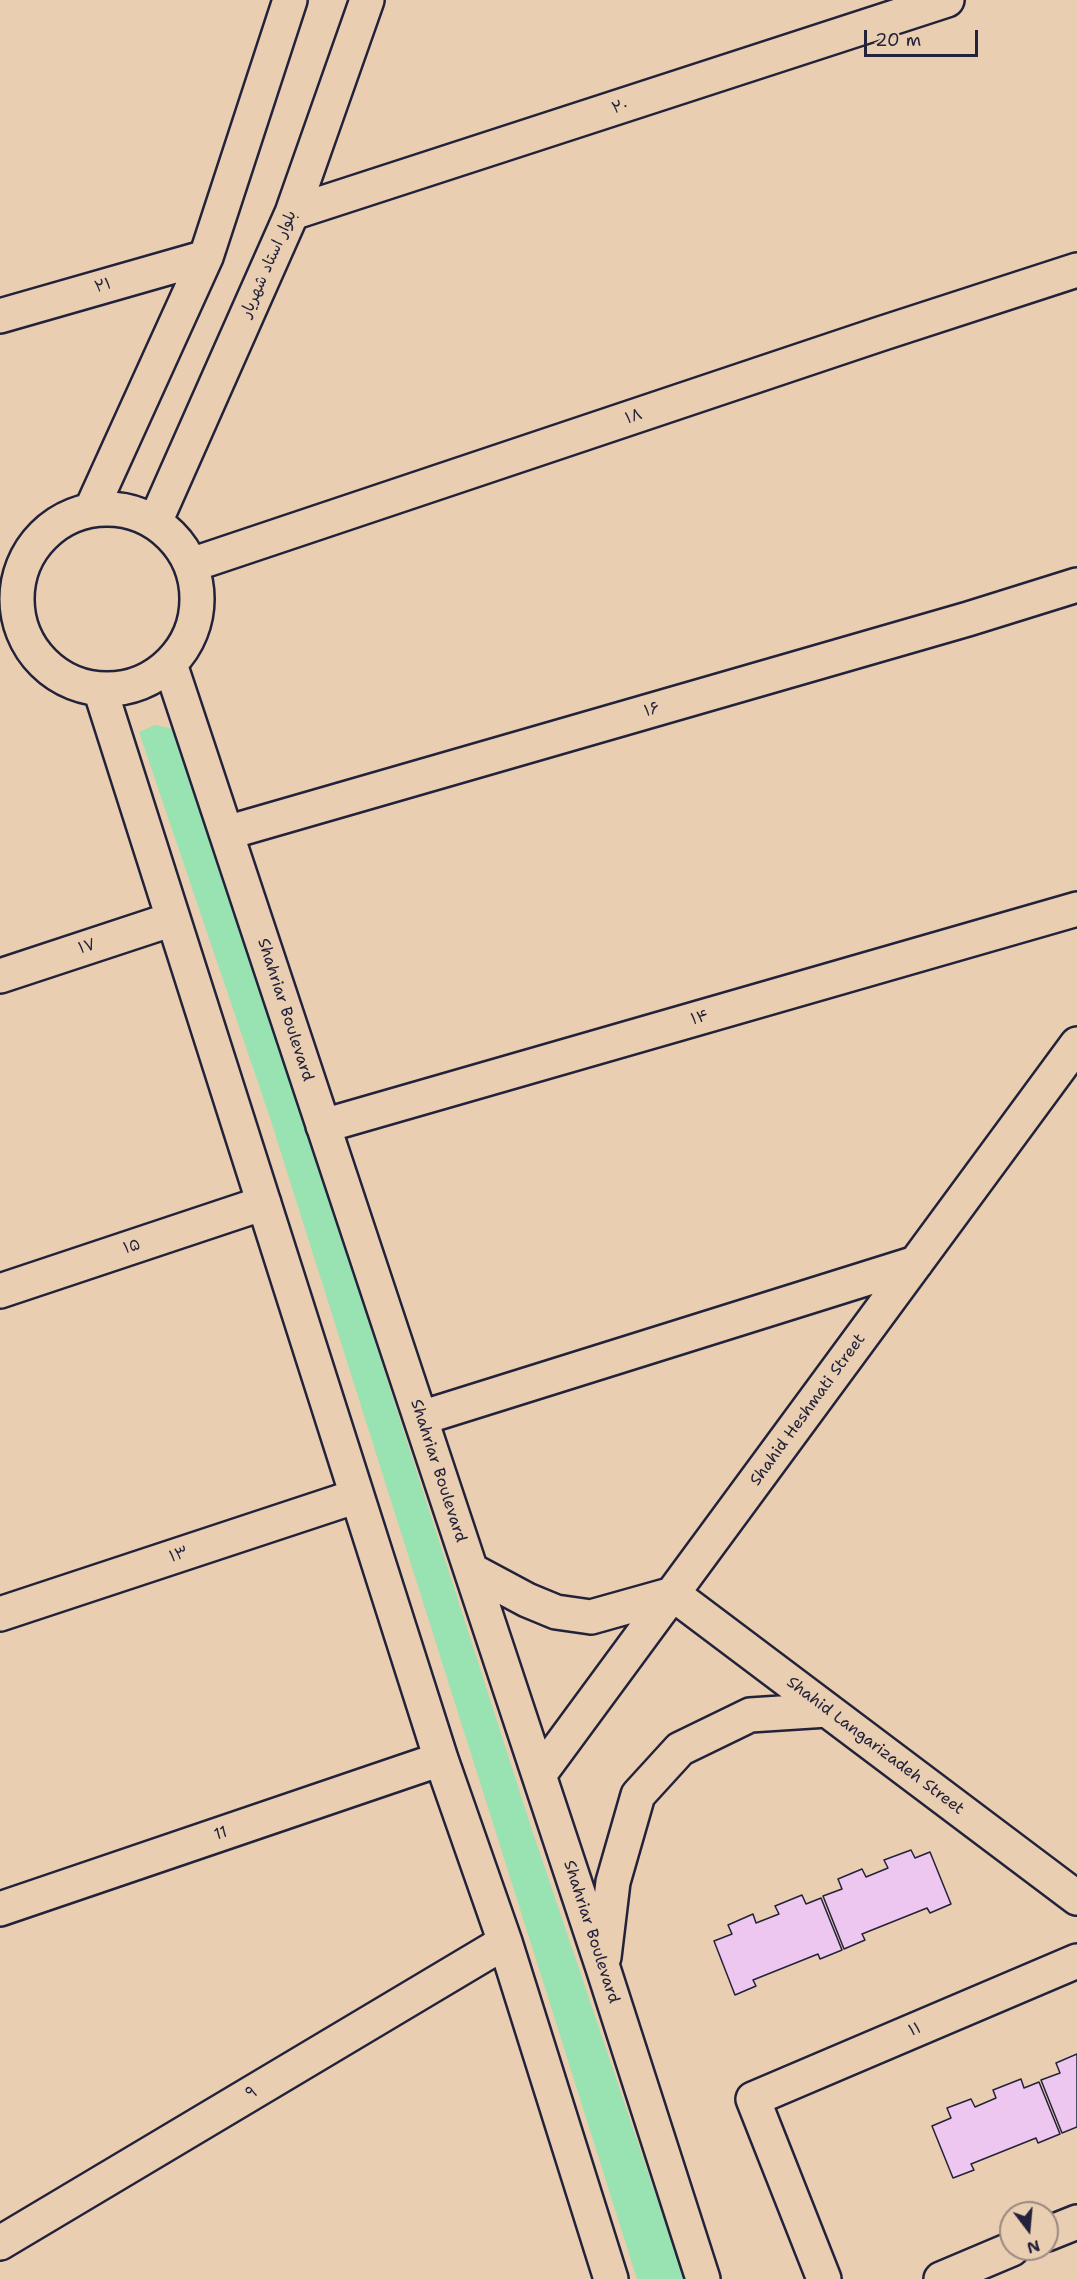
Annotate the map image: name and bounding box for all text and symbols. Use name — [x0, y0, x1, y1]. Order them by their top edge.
scale bar — [867, 18, 981, 56]
text: 20 m — [875, 28, 921, 52]
street label: ۲۰ — [609, 95, 631, 119]
street label: بلوار استاد شهریار — [237, 208, 301, 320]
street label: ۲۱ — [92, 274, 114, 298]
street label: ۱۸ — [623, 405, 645, 429]
street label: ۱۶ — [642, 699, 662, 721]
street label: ۱۷ — [76, 935, 98, 959]
street label: Shahriar Boulevard — [253, 936, 317, 1084]
street label: ۱۴ — [689, 1006, 711, 1030]
street label: ۱۵ — [121, 1235, 143, 1259]
street label: Shahid Heshmati Street — [746, 1330, 870, 1490]
street label: Shahriar Boulevard — [406, 1397, 470, 1545]
street label: ۱۳ — [167, 1543, 191, 1567]
street label: Shahid Langarizadeh Street — [782, 1673, 968, 1819]
street label: 11 — [212, 1823, 230, 1845]
street label: Shahriar Boulevard — [559, 1858, 623, 2006]
street label: ۱۱ — [906, 2019, 924, 2041]
street label: ۹ — [243, 2082, 261, 2104]
north arrow — [999, 2201, 1059, 2261]
text: N — [1025, 2235, 1043, 2259]

